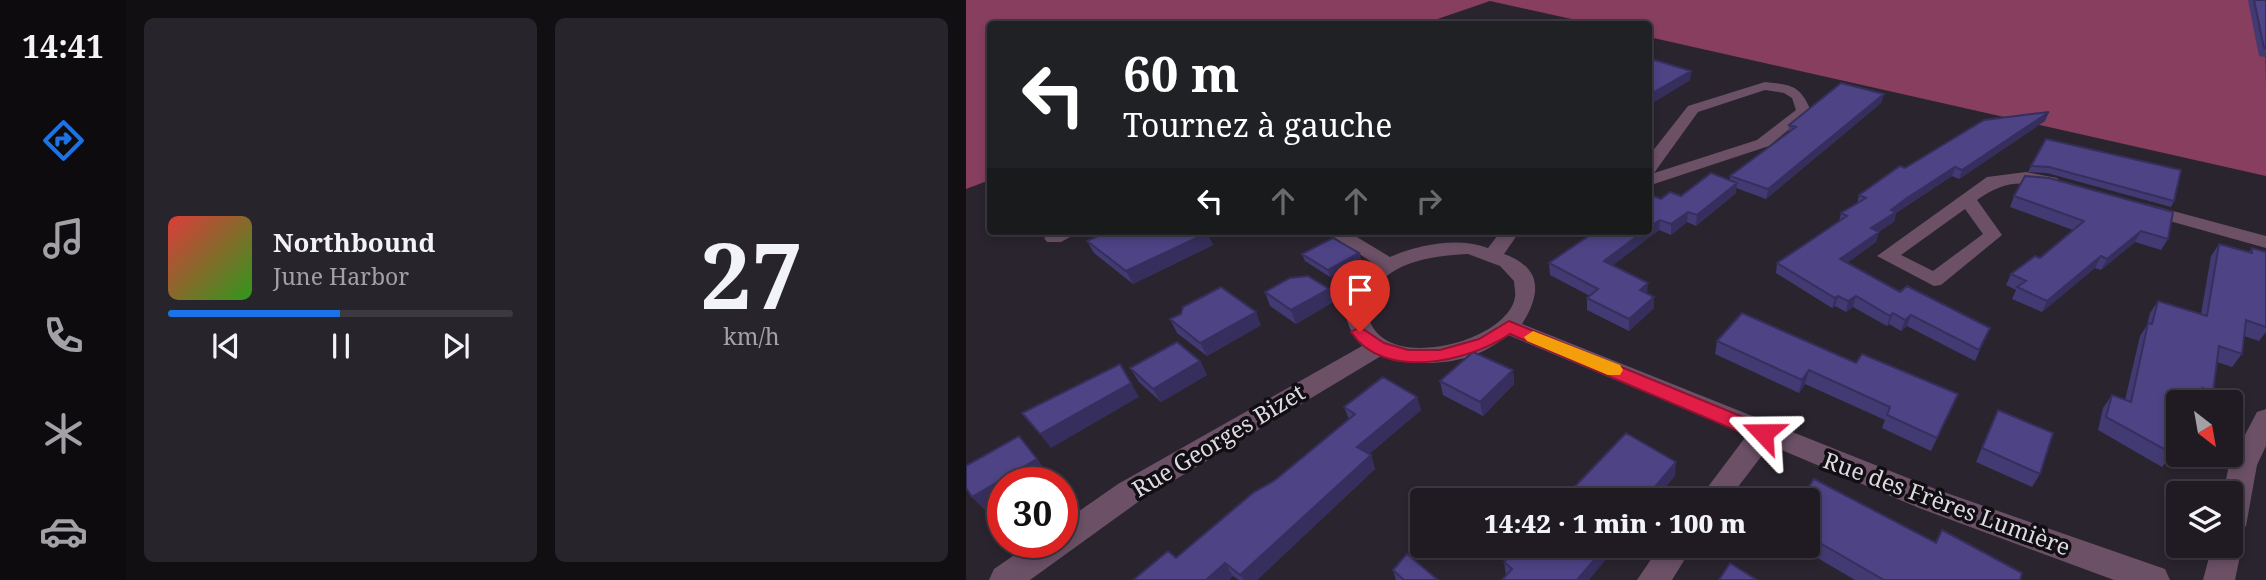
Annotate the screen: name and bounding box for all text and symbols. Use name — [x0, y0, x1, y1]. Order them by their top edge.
text: 14:41 — [22, 24, 104, 67]
text: 60 m — [1123, 40, 1239, 106]
icon: left — [1008, 49, 1099, 140]
text: Tournez à gauche — [1123, 103, 1392, 146]
icon: directions — [39, 116, 88, 165]
icon: left — [1191, 182, 1229, 220]
icon: ahead — [1264, 182, 1302, 220]
icon: ahead — [1337, 182, 1375, 220]
icon: right — [1410, 182, 1448, 220]
text: 27 — [700, 212, 803, 336]
icon: music — [39, 214, 88, 263]
text: Northbound — [273, 224, 435, 260]
text: June Harbor — [273, 260, 409, 292]
pin — [1330, 260, 1390, 332]
icon: arrive — [1341, 271, 1379, 309]
icon: phone — [39, 311, 88, 360]
text: km/h — [723, 320, 780, 352]
icon: previous — [207, 327, 245, 365]
icon: pause — [322, 327, 360, 365]
icon: next — [437, 327, 475, 365]
street label: Rue Georges Bizet — [1126, 376, 1310, 504]
north arrow — [2166, 390, 2244, 467]
map controls — [2166, 390, 2243, 558]
position arrow — [1726, 396, 1800, 470]
icon: climate — [39, 409, 88, 458]
street label: Rue des Frères Lumière — [1819, 443, 2075, 563]
speed limit sign: 30 — [987, 467, 1078, 558]
button: layers — [2166, 481, 2243, 558]
text: 14:42 · 1 min · 100 m — [1484, 505, 1746, 541]
icon: car — [39, 507, 88, 556]

